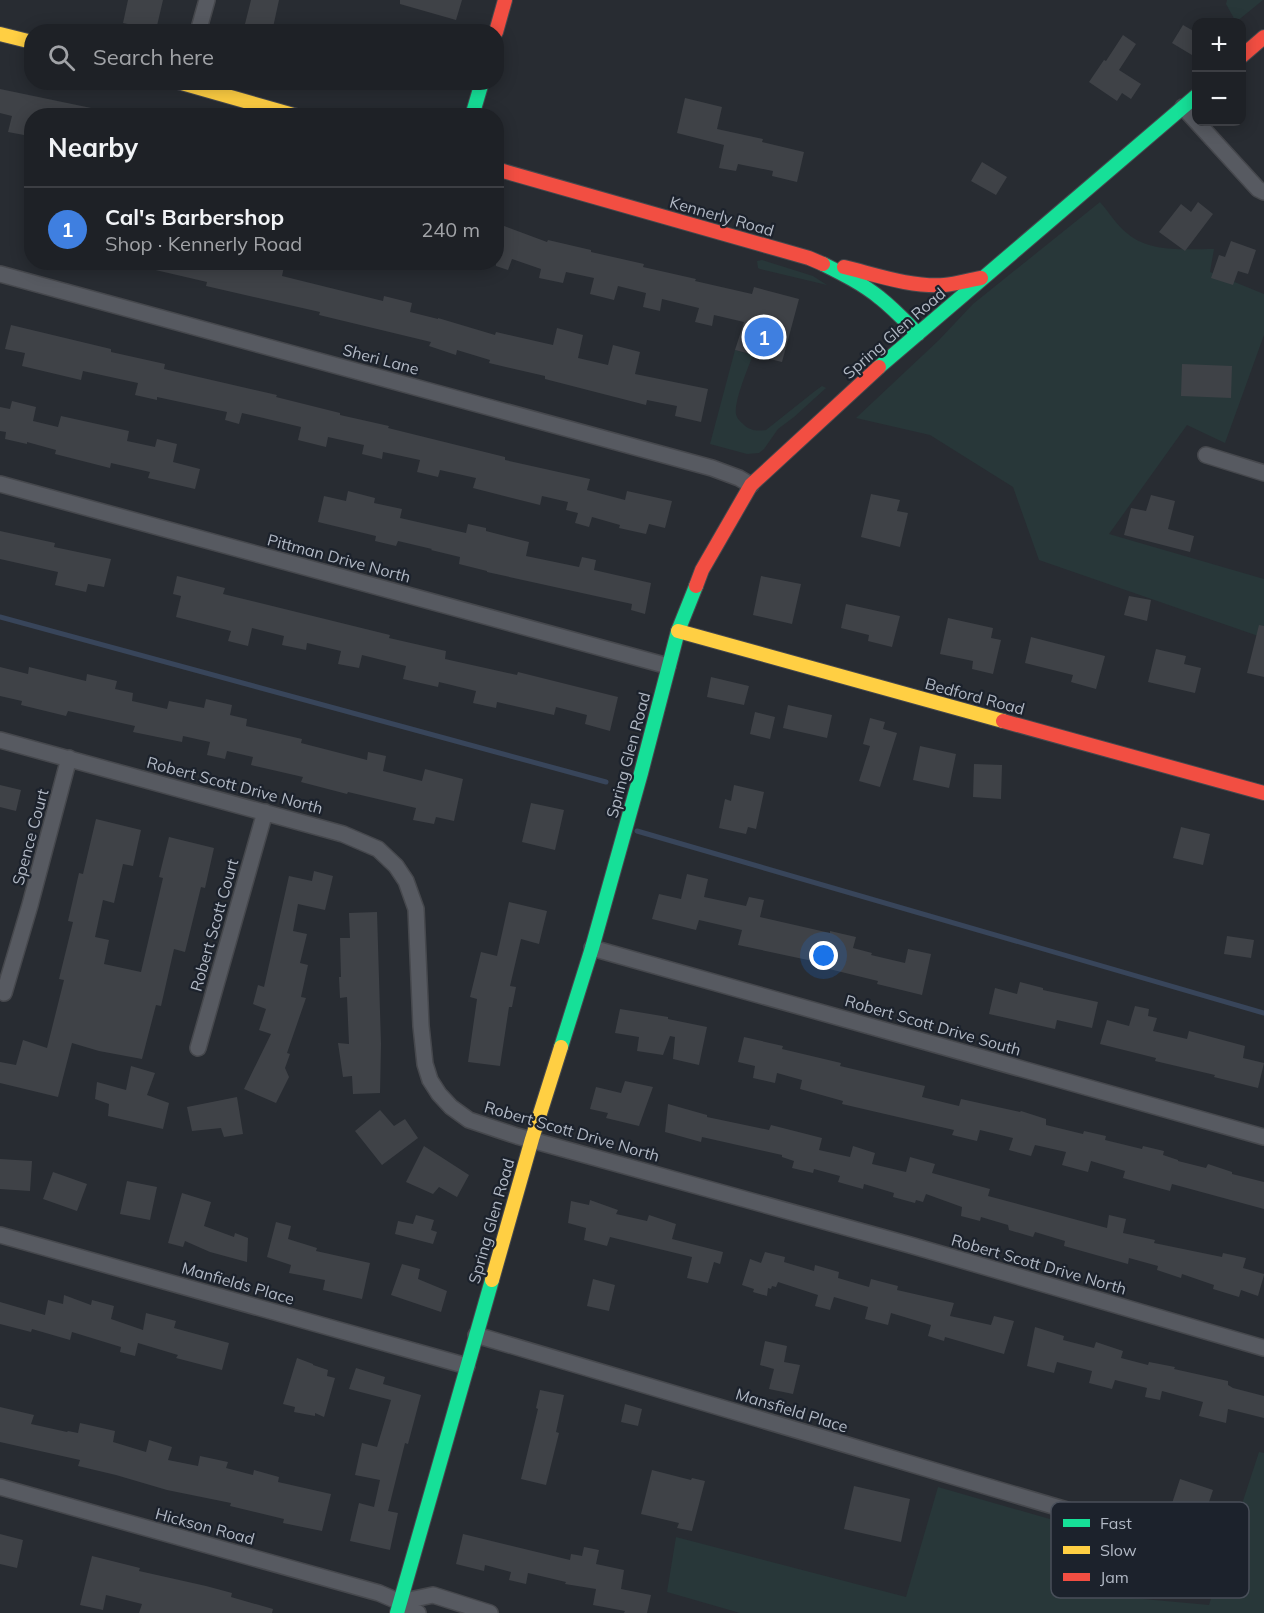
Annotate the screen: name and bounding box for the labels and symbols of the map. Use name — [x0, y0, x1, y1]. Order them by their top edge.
street label: Kennerly Road — [668, 192, 776, 240]
street label: Spring Glen Road — [839, 283, 949, 383]
pin: 1 — [744, 314, 783, 360]
street label: Sheri Lane — [341, 339, 421, 379]
street label: Pittman Drive North — [265, 529, 413, 587]
street label: Bedford Road — [923, 673, 1027, 719]
street label: Spring Glen Road — [602, 690, 654, 820]
street label: Robert Scott Drive North — [145, 752, 325, 818]
street label: Spence Court — [8, 786, 53, 887]
street label: Robert Scott Court — [186, 856, 243, 994]
your location — [809, 941, 838, 970]
street label: Robert Scott Drive South — [843, 990, 1023, 1060]
street label: Robert Scott Drive North — [482, 1096, 662, 1166]
street label: Spring Glen Road — [464, 1156, 518, 1286]
street label: Robert Scott Drive North — [949, 1229, 1129, 1299]
street label: Manfields Place — [179, 1257, 297, 1309]
street label: Mansfield Place — [733, 1383, 851, 1437]
legend — [1051, 1502, 1249, 1598]
street label: Hickson Road — [153, 1503, 257, 1549]
text: Fast — [1100, 1513, 1132, 1533]
text: Slow — [1100, 1540, 1137, 1560]
text: Jam — [1100, 1567, 1129, 1587]

